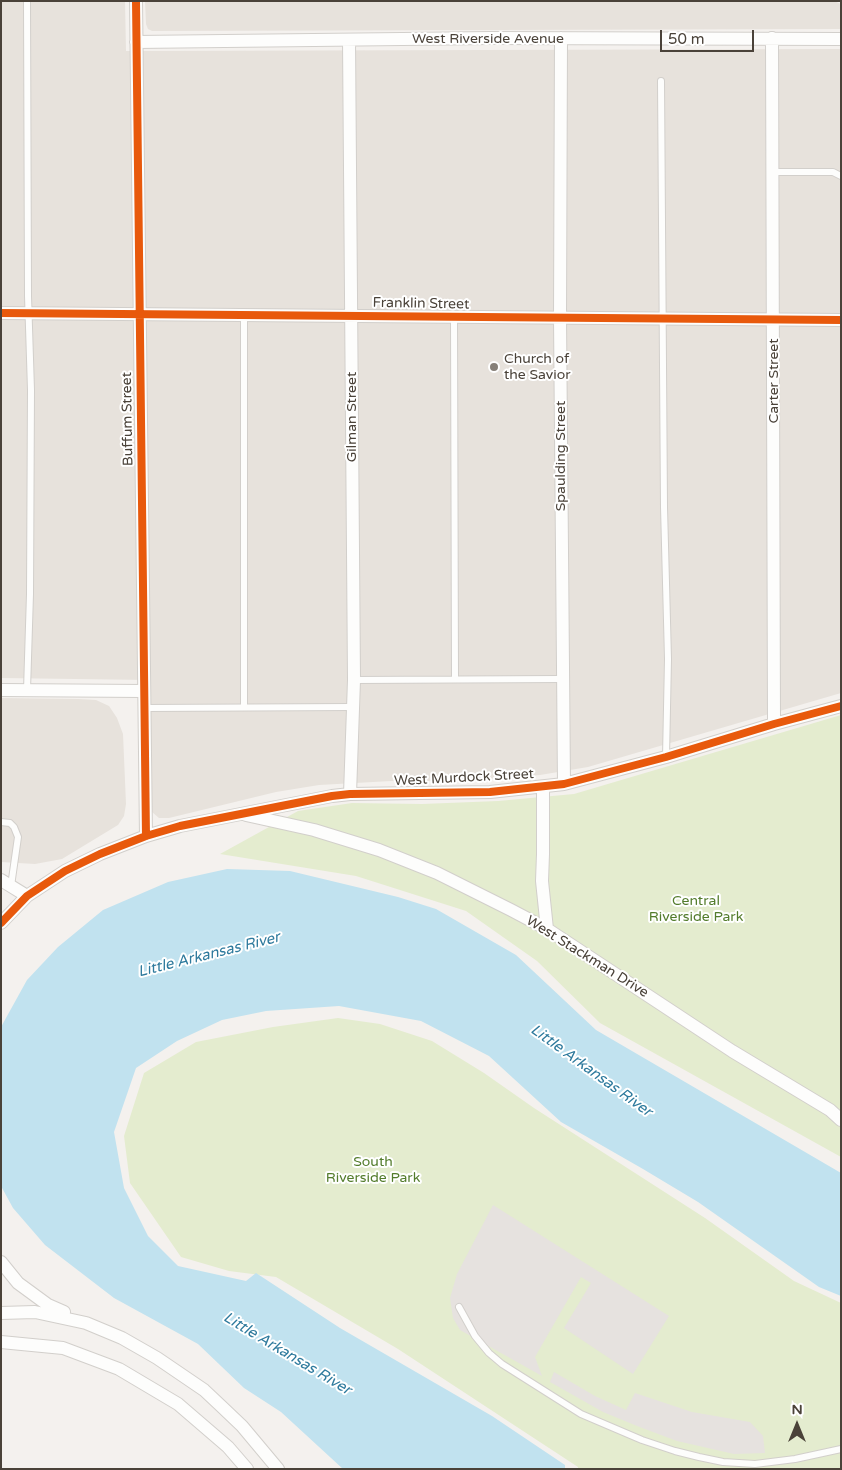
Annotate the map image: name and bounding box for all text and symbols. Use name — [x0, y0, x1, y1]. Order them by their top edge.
scale bar — [662, 20, 756, 52]
text: 50 m — [668, 30, 705, 48]
street label: West Riverside Avenue — [412, 31, 564, 47]
street label: Franklin Street — [373, 295, 469, 313]
street label: Carter Street — [766, 338, 782, 424]
place label: Church of the Savior — [504, 351, 571, 384]
marker: Church of the Savior — [488, 361, 500, 373]
street label: Buffum Street — [119, 372, 137, 466]
street label: Gilman Street — [344, 372, 360, 462]
street label: Spaulding Street — [553, 401, 569, 511]
street label: West Murdock Street — [394, 766, 534, 790]
park label: Central Riverside Park — [649, 893, 743, 926]
street label: West Stackman Drive — [523, 912, 651, 1002]
water label: Little Arkansas River — [136, 929, 282, 981]
water label: Little Arkansas River — [527, 1021, 655, 1121]
park label: South Riverside Park — [326, 1154, 420, 1186]
water label: Little Arkansas River — [220, 1309, 354, 1399]
north arrow — [772, 1400, 822, 1450]
text: N — [791, 1401, 803, 1418]

